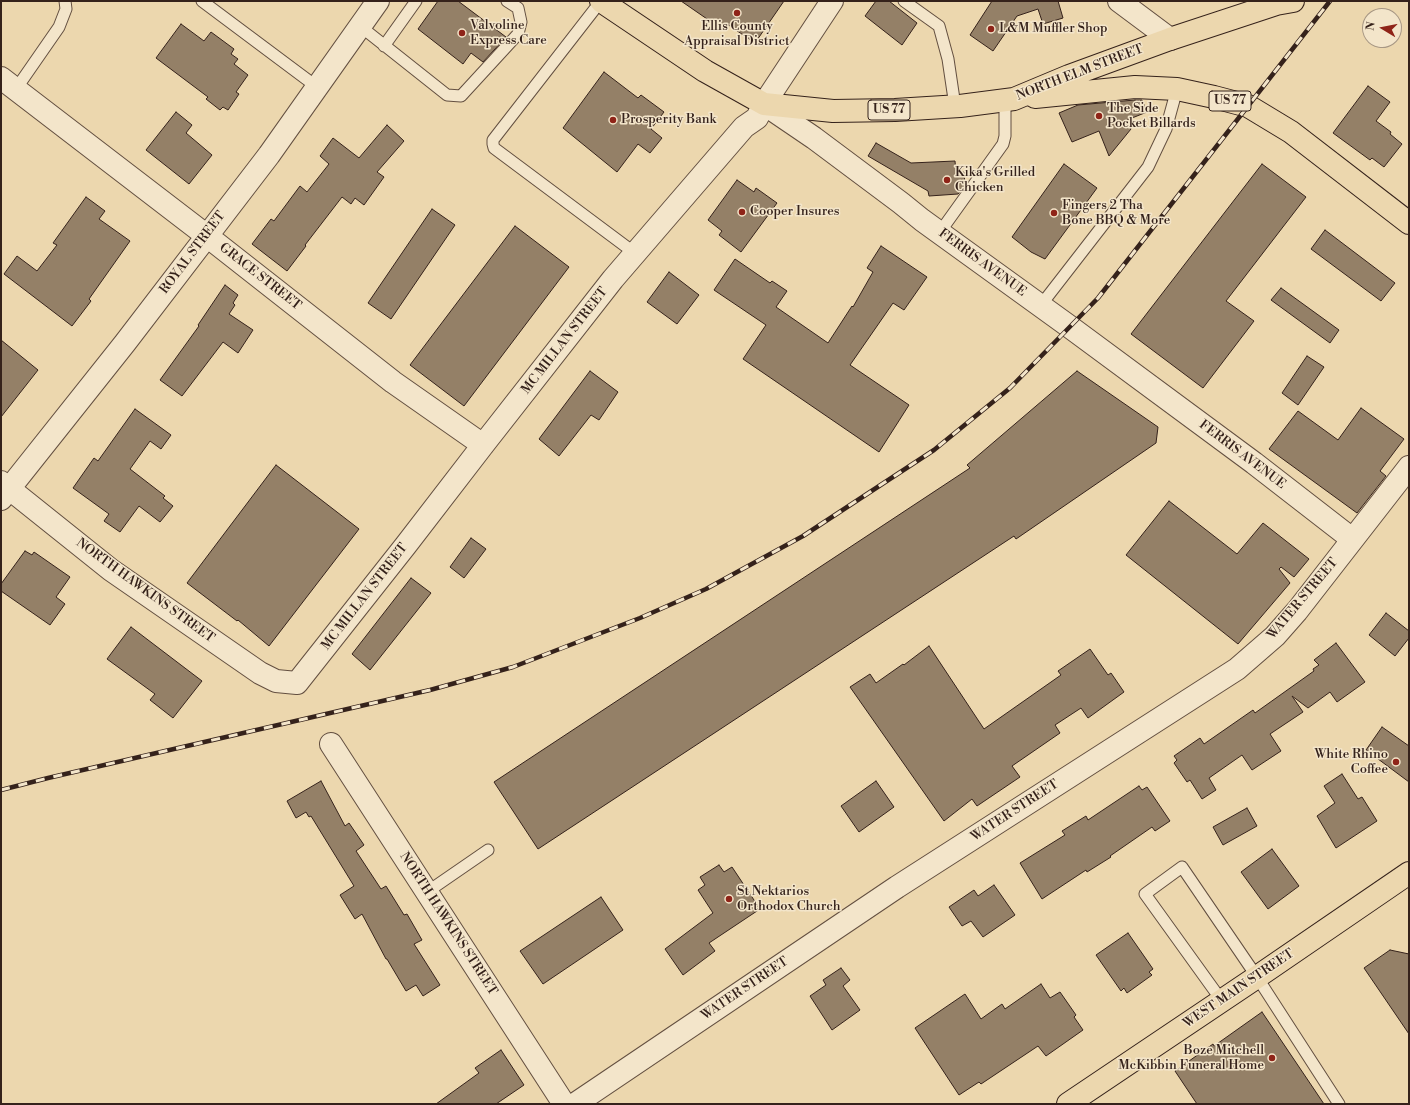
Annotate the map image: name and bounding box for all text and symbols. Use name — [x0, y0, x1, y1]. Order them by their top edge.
marker: Ellis County Appraisal District — [732, 8, 742, 18]
north arrow — [1362, 8, 1402, 48]
place label: Valvoline Express Care — [470, 18, 547, 49]
place label: Ellis County Appraisal District — [684, 19, 790, 50]
place label: L&M Muffler Shop — [999, 21, 1107, 37]
text: N — [1364, 21, 1379, 32]
marker: L&M Muffler Shop — [986, 24, 996, 34]
marker: Valvoline Express Care — [457, 28, 467, 38]
street label: NORTH ELM STREET — [1014, 42, 1146, 104]
road number: US 77 — [1209, 91, 1251, 111]
road number: US 77 — [868, 100, 910, 120]
place label: The Side Pocket Billards — [1107, 101, 1196, 132]
marker: The Side Pocket Billards — [1094, 111, 1104, 121]
place label: Prosperity Bank — [621, 112, 716, 128]
marker: Prosperity Bank — [608, 115, 618, 125]
place label: Kika's Grilled Chicken — [955, 165, 1035, 196]
marker: Kika's Grilled Chicken — [942, 175, 952, 185]
place label: Fingers 2 Tha Bone BBQ & More — [1062, 198, 1170, 229]
place label: Cooper Insures — [750, 204, 839, 220]
marker: Cooper Insures — [737, 207, 747, 217]
marker: Fingers 2 Tha Bone BBQ & More — [1049, 208, 1059, 218]
street label: ROYAL STREET — [157, 209, 229, 297]
street label: FERRIS AVENUE — [935, 226, 1029, 300]
street label: GRACE STREET — [216, 240, 304, 314]
street label: MC MILLAN STREET — [519, 285, 611, 397]
street label: FERRIS AVENUE — [1196, 417, 1288, 493]
street label: NORTH HAWKINS STREET — [73, 535, 217, 647]
street label: MC MILLAN STREET — [319, 541, 411, 653]
street label: WATER STREET — [1264, 555, 1342, 643]
place label: White Rhino Coffee — [1315, 747, 1388, 778]
marker: White Rhino Coffee — [1391, 757, 1401, 767]
street label: WATER STREET — [968, 777, 1062, 845]
street label: NORTH HAWKINS STREET — [396, 850, 500, 998]
place label: St Nektarios Orthodox Church — [737, 884, 840, 915]
marker: St Nektarios Orthodox Church — [724, 894, 734, 904]
street label: WEST MAIN STREET — [1181, 946, 1297, 1032]
street label: WATER STREET — [699, 954, 791, 1024]
place label: Boze Mitchell McKibbin Funeral Home — [1118, 1043, 1264, 1074]
marker: Boze Mitchell McKibbin Funeral Home — [1267, 1053, 1277, 1063]

